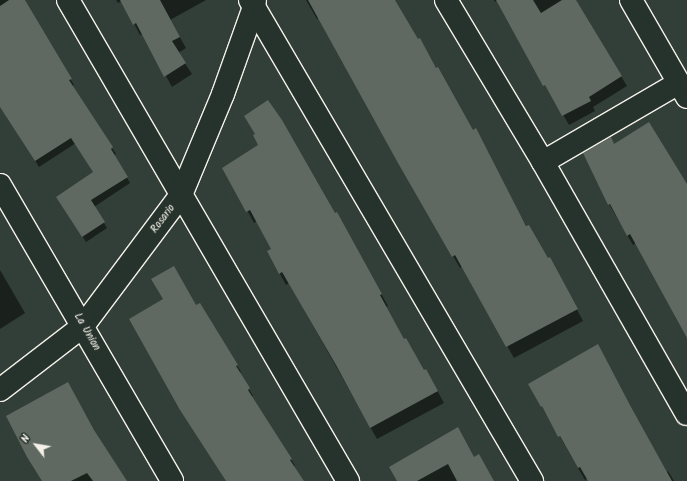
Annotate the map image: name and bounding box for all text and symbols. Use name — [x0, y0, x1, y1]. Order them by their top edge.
street label: Rosario — [148, 202, 178, 236]
street label: La Union — [71, 311, 103, 353]
north arrow — [16, 425, 56, 465]
text: N — [16, 431, 35, 446]

